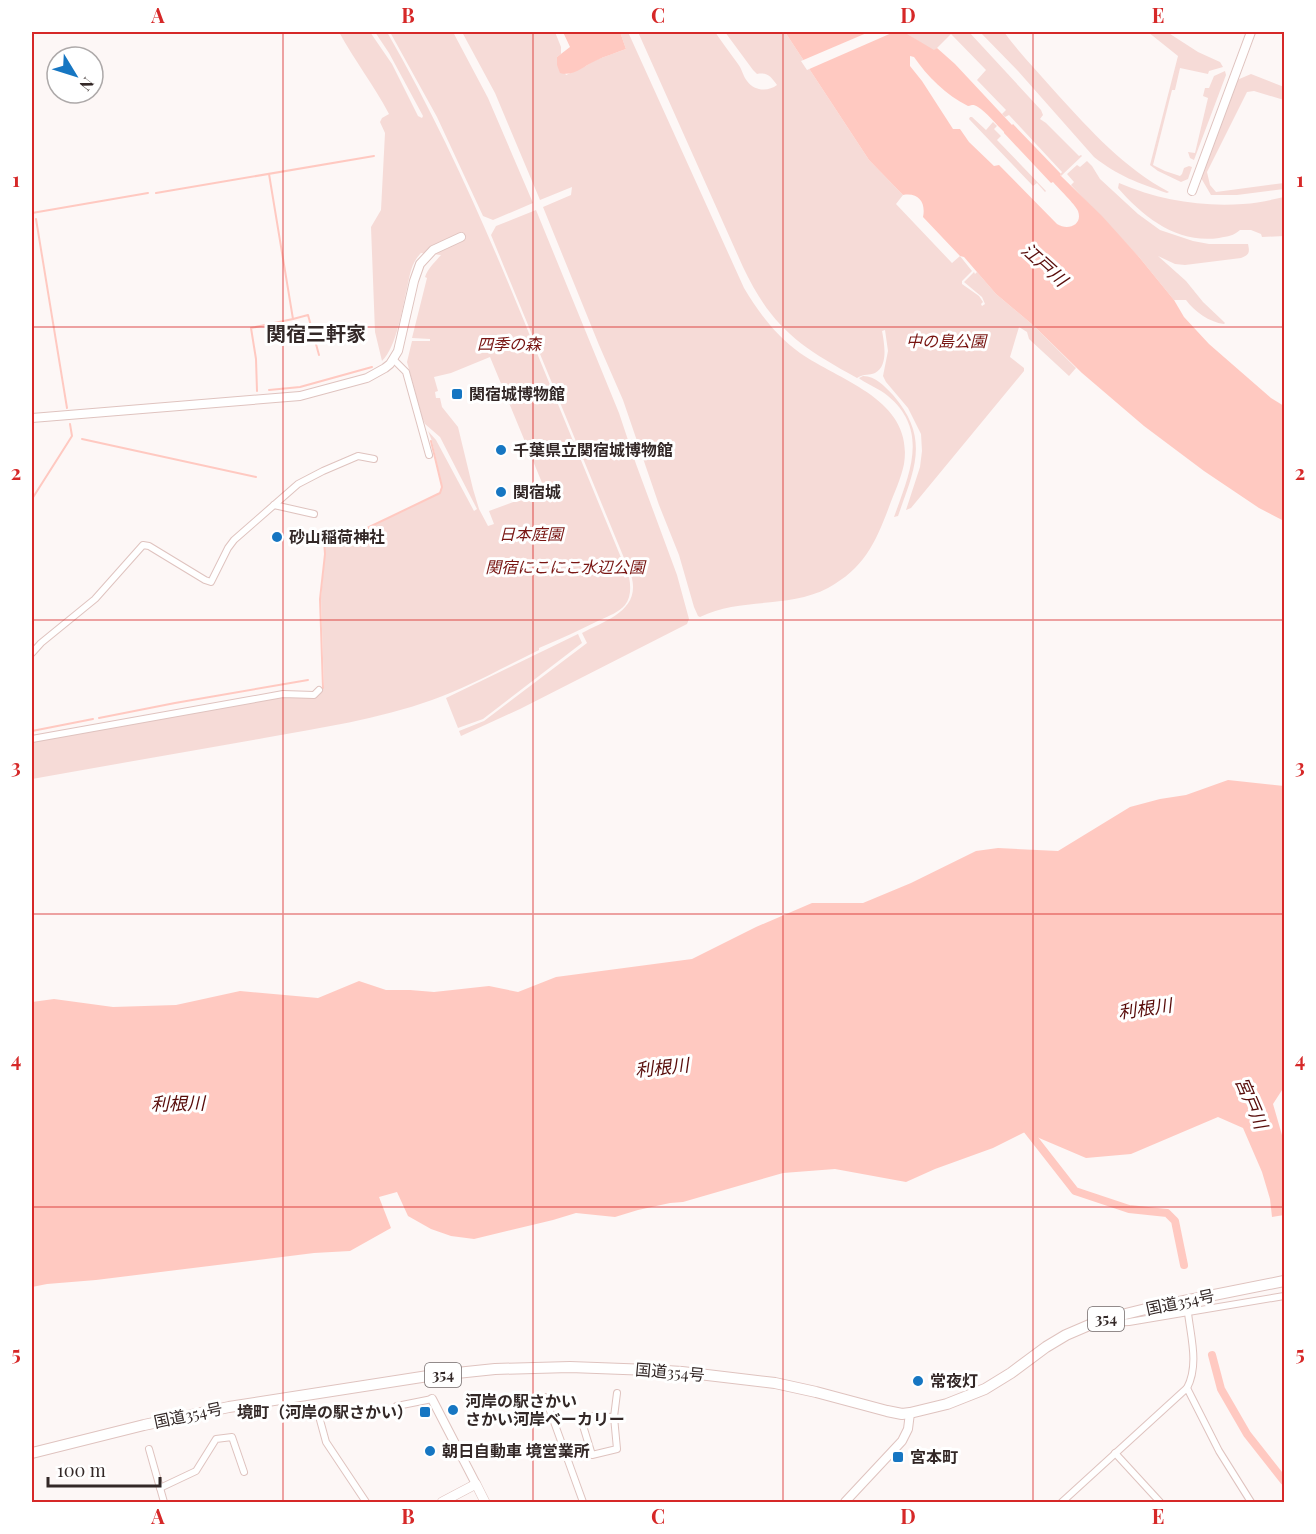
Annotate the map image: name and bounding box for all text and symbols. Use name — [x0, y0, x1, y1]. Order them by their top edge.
text: A — [150, 1, 165, 28]
text: B — [401, 1, 415, 28]
text: C — [651, 1, 665, 28]
text: D — [900, 1, 916, 28]
text: E — [1152, 1, 1164, 28]
north arrow — [45, 45, 105, 105]
text: N — [75, 74, 99, 96]
text: 1 — [12, 165, 20, 192]
text: 1 — [1296, 165, 1304, 192]
water label: 江戸川 — [1017, 237, 1074, 293]
district label: 関宿三軒家 — [266, 319, 366, 346]
park label: 中の島公園 — [906, 330, 988, 351]
park label: 四季の森 — [477, 333, 543, 354]
place label: 関宿城博物館 — [469, 383, 565, 404]
marker: 関宿城博物館 — [450, 387, 464, 401]
place label: 千葉県立関宿城博物館 — [513, 439, 673, 460]
marker: 千葉県立関宿城博物館 — [494, 443, 508, 457]
text: 2 — [11, 458, 21, 485]
text: 2 — [1295, 458, 1305, 485]
place label: 関宿城 — [513, 481, 561, 502]
marker: 関宿城 — [494, 485, 508, 499]
park label: 日本庭園 — [499, 523, 565, 544]
place label: 砂山稲荷神社 — [289, 526, 385, 547]
marker: 砂山稲荷神社 — [270, 530, 284, 544]
park label: 関宿にこにこ水辺公園 — [485, 556, 647, 577]
text: 3 — [11, 752, 21, 779]
text: 3 — [1295, 752, 1305, 779]
water label: 利根川 — [1116, 992, 1175, 1024]
text: 4 — [11, 1045, 21, 1072]
text: 4 — [1295, 1045, 1305, 1072]
water label: 利根川 — [634, 1052, 692, 1082]
water label: 宮戸川 — [1230, 1073, 1274, 1134]
water label: 利根川 — [151, 1090, 207, 1115]
street label: 国道354号 — [1144, 1284, 1216, 1319]
road number: 354 — [1088, 1307, 1124, 1331]
text: 5 — [11, 1339, 21, 1366]
text: 5 — [1295, 1339, 1305, 1366]
street label: 国道354号 — [634, 1358, 706, 1385]
road number: 354 — [425, 1363, 461, 1387]
place label: 常夜灯 — [930, 1370, 978, 1391]
marker: 常夜灯 — [911, 1374, 925, 1388]
place label: 河岸の駅さかい さかい河岸ベーカリー — [465, 1390, 625, 1429]
street label: 国道354号 — [152, 1397, 224, 1432]
place label: 境町（河岸の駅さかい） — [237, 1401, 413, 1422]
marker: 河岸の駅さかい さかい河岸ベーカリー — [446, 1403, 460, 1417]
marker: 境町（河岸の駅さかい） — [418, 1405, 432, 1419]
place label: 朝日自動車 境営業所 — [442, 1440, 590, 1461]
marker: 朝日自動車 境営業所 — [423, 1444, 437, 1458]
place label: 宮本町 — [910, 1446, 958, 1467]
scale bar — [48, 1450, 160, 1488]
marker: 宮本町 — [891, 1450, 905, 1464]
text: 100 m — [57, 1458, 106, 1482]
text: A — [150, 1502, 165, 1529]
text: B — [401, 1502, 415, 1529]
text: C — [651, 1502, 665, 1529]
text: D — [900, 1502, 916, 1529]
text: E — [1152, 1502, 1164, 1529]

